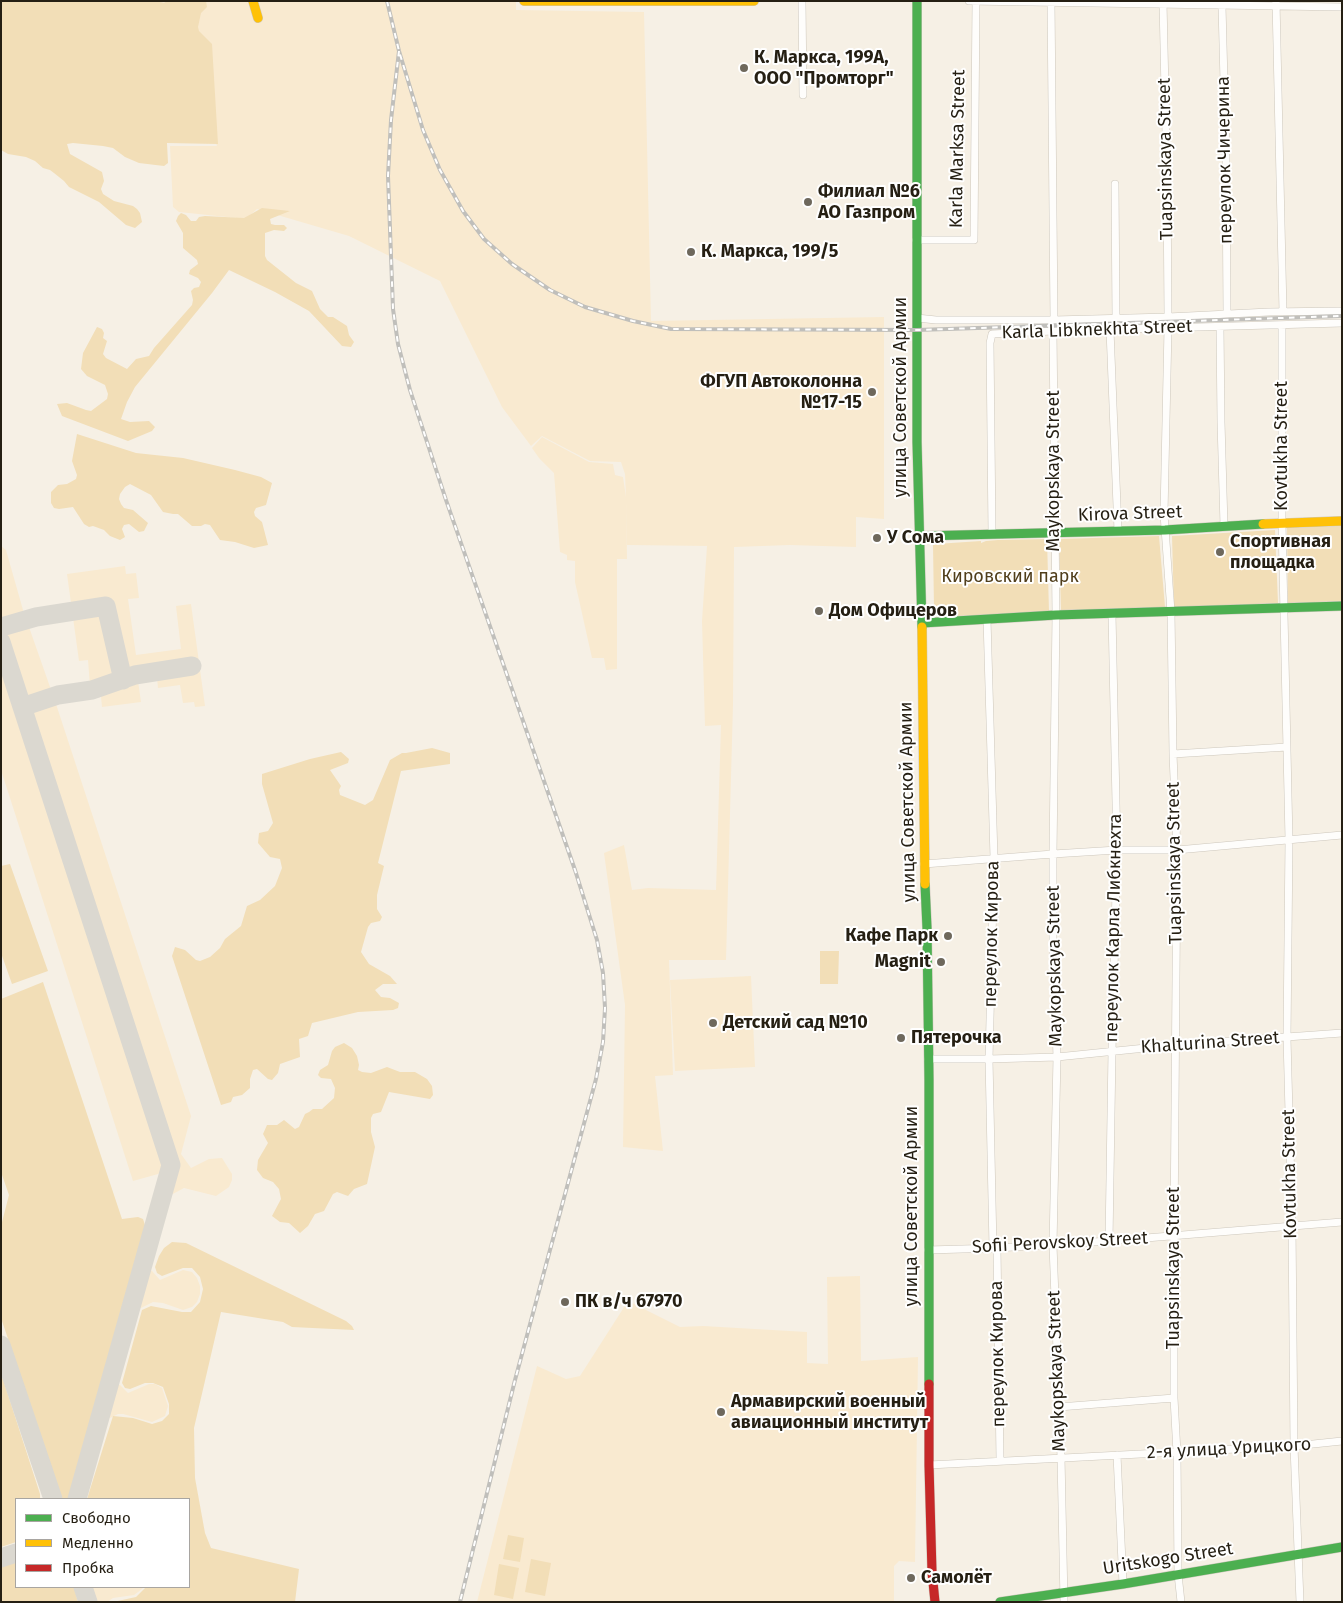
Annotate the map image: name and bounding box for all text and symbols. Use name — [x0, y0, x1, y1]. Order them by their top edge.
place label: К. Маркса, 199А, ООО "Промторг" — [754, 47, 894, 90]
marker: К. Маркса, 199А, ООО "Промторг" — [738, 62, 750, 74]
street label: Karla Marksa Street — [946, 70, 970, 228]
street label: переулок Чичерина — [1213, 76, 1237, 244]
street label: Tuapsinskaya Street — [1154, 78, 1178, 240]
place label: Филиал №6 АО Газпром — [818, 181, 920, 223]
marker: Филиал №6 АО Газпром — [802, 196, 814, 208]
place label: К. Маркса, 199/5 — [701, 241, 839, 263]
marker: К. Маркса, 199/5 — [685, 246, 697, 258]
street label: улица Советской Армии — [890, 297, 912, 497]
street label: Karla Libknekhta Street — [1001, 316, 1193, 344]
place label: ФГУП Автоколонна №17-15 — [700, 371, 862, 414]
street label: Kovtukha Street — [1271, 381, 1293, 511]
marker: ФГУП Автоколонна №17-15 — [866, 386, 878, 398]
street label: Maykopskaya Street — [1043, 390, 1065, 552]
street label: Kirova Street — [1077, 501, 1183, 527]
place label: У Сома — [887, 527, 944, 549]
place label: Спортивная площадка — [1230, 531, 1331, 574]
marker: У Сома — [871, 532, 883, 544]
marker: Спортивная площадка — [1214, 546, 1226, 558]
park label: Кировский парк — [941, 566, 1079, 588]
place label: Дом Офицеров — [829, 600, 957, 622]
marker: Дом Офицеров — [813, 605, 825, 617]
street label: улица Советской Армии — [895, 701, 921, 903]
street label: Tuapsinskaya Street — [1163, 782, 1187, 944]
street label: переулок Карла Либкнехта — [1101, 813, 1127, 1043]
street label: переулок Кирова — [980, 860, 1004, 1008]
street label: Maykopskaya Street — [1043, 885, 1067, 1047]
place label: Кафе Парк — [845, 925, 938, 947]
marker: Кафе Парк — [942, 930, 954, 942]
place label: Magnit — [875, 951, 931, 973]
marker: Magnit — [935, 956, 947, 968]
place label: Детский сад №10 — [723, 1012, 868, 1034]
marker: Детский сад №10 — [707, 1017, 719, 1029]
place label: Пятерочка — [911, 1027, 1002, 1049]
street label: Khalturina Street — [1140, 1027, 1280, 1059]
marker: Пятерочка — [895, 1032, 907, 1044]
street label: улица Советской Армии — [901, 1106, 923, 1306]
street label: Kovtukha Street — [1278, 1109, 1302, 1239]
street label: Tuapsinskaya Street — [1163, 1187, 1185, 1349]
street label: Sofii Perovskoy Street — [971, 1228, 1149, 1258]
street label: переулок Кирова — [986, 1280, 1010, 1428]
street label: Maykopskaya Street — [1043, 1290, 1071, 1452]
place label: ПК в/ч 67970 — [575, 1291, 683, 1313]
marker: ПК в/ч 67970 — [559, 1296, 571, 1308]
place label: Армавирский военный авиационный институт — [731, 1391, 928, 1434]
marker: Армавирский военный авиационный институт — [715, 1406, 727, 1418]
street label: 2-я улица Урицкого — [1146, 1434, 1312, 1464]
legend — [15, 1498, 190, 1588]
text: Свободно — [62, 1509, 131, 1527]
text: Медленно — [62, 1534, 134, 1552]
street label: Uritskogo Street — [1101, 1538, 1235, 1580]
text: Пробка — [62, 1559, 114, 1577]
place label: Самолёт — [921, 1567, 992, 1589]
marker: Самолёт — [905, 1572, 917, 1584]

